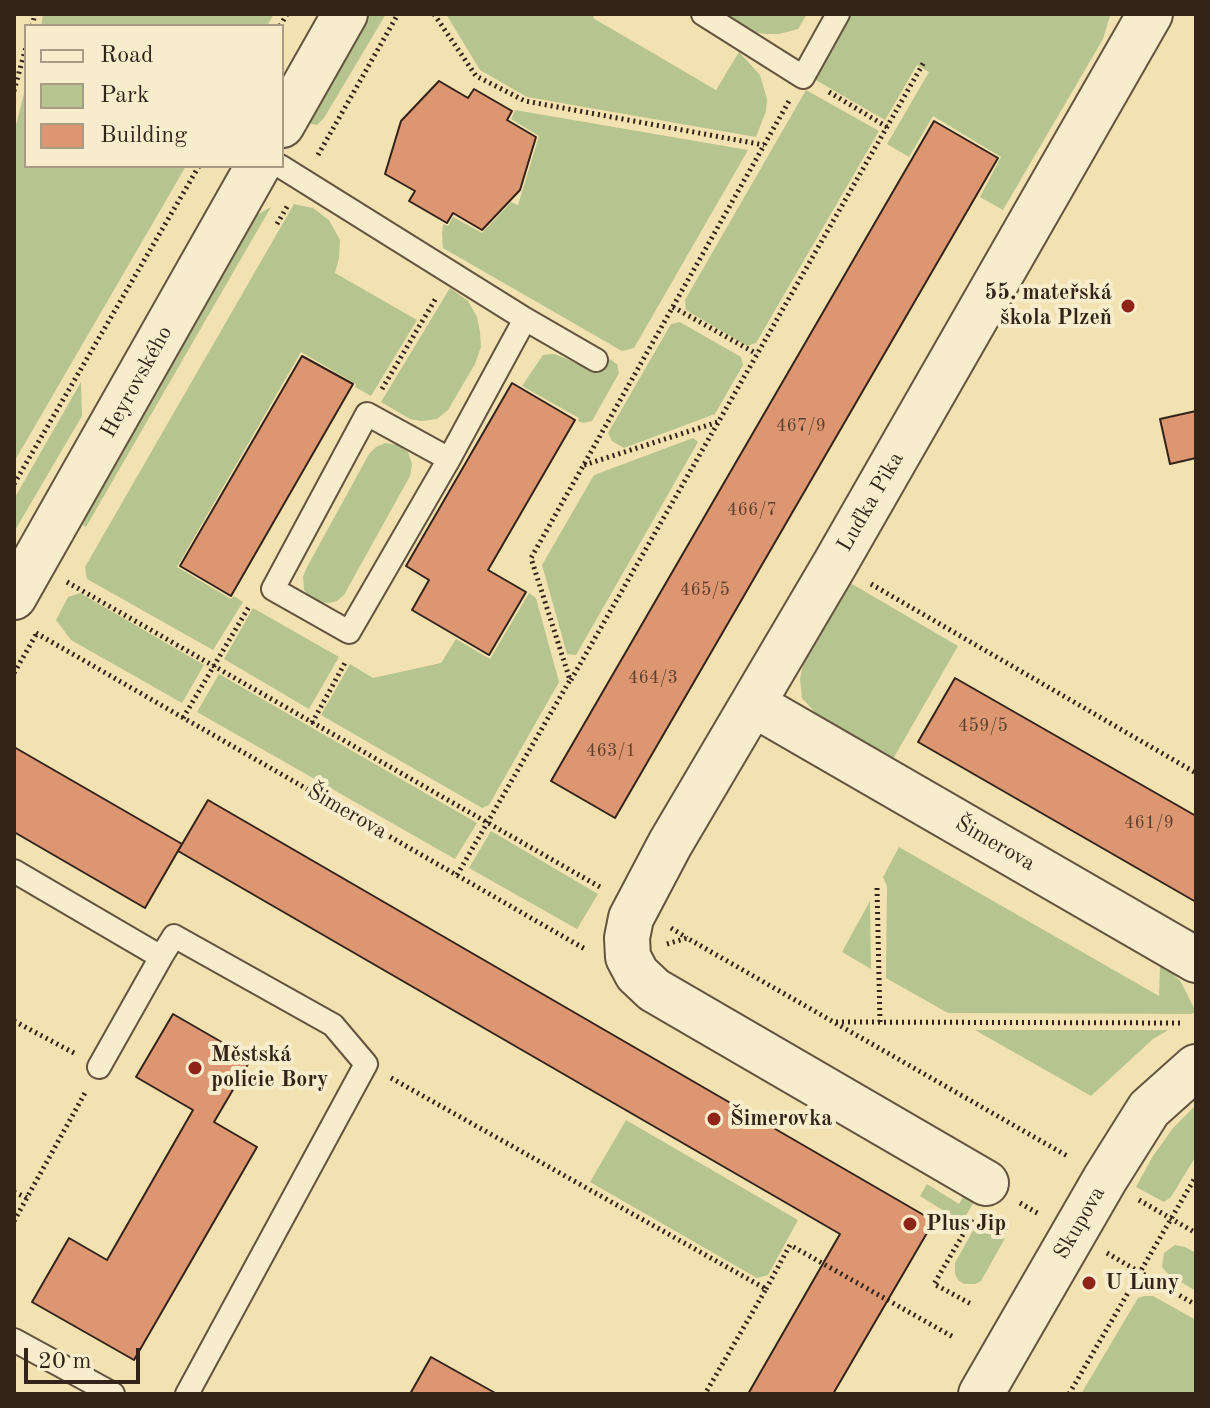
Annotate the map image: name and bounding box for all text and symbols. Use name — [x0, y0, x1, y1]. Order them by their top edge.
legend — [24, 24, 284, 168]
text: Road — [100, 44, 153, 68]
text: Park — [100, 84, 149, 108]
text: Building — [100, 124, 187, 148]
place label: 55. mateřská škola Plzeň — [984, 280, 1112, 332]
marker: 55. mateřská škola Plzeň — [1119, 297, 1137, 315]
street label: Heyrovského — [95, 321, 179, 443]
house number: 467/9 — [776, 415, 826, 437]
street label: Luďka Pika — [832, 447, 910, 557]
house number: 466/7 — [727, 499, 777, 521]
house number: 465/5 — [680, 579, 730, 601]
house number: 464/3 — [628, 667, 678, 689]
house number: 459/5 — [958, 715, 1008, 737]
house number: 463/1 — [586, 740, 636, 762]
street label: Šimerova — [302, 779, 392, 845]
street label: Šimerova — [950, 811, 1040, 877]
house number: 461/9 — [1124, 812, 1174, 834]
place label: Městská policie Bory — [211, 1042, 328, 1094]
marker: Městská policie Bory — [186, 1059, 204, 1077]
place label: Šimerovka — [730, 1106, 833, 1132]
marker: Šimerovka — [705, 1110, 723, 1128]
street label: Skupova — [1049, 1182, 1111, 1264]
place label: Plus Jip — [926, 1211, 1006, 1237]
marker: Plus Jip — [901, 1215, 919, 1233]
place label: U Luny — [1105, 1270, 1179, 1296]
marker: U Luny — [1080, 1274, 1098, 1292]
scale bar — [28, 1332, 144, 1382]
text: 20 m — [38, 1350, 92, 1374]

